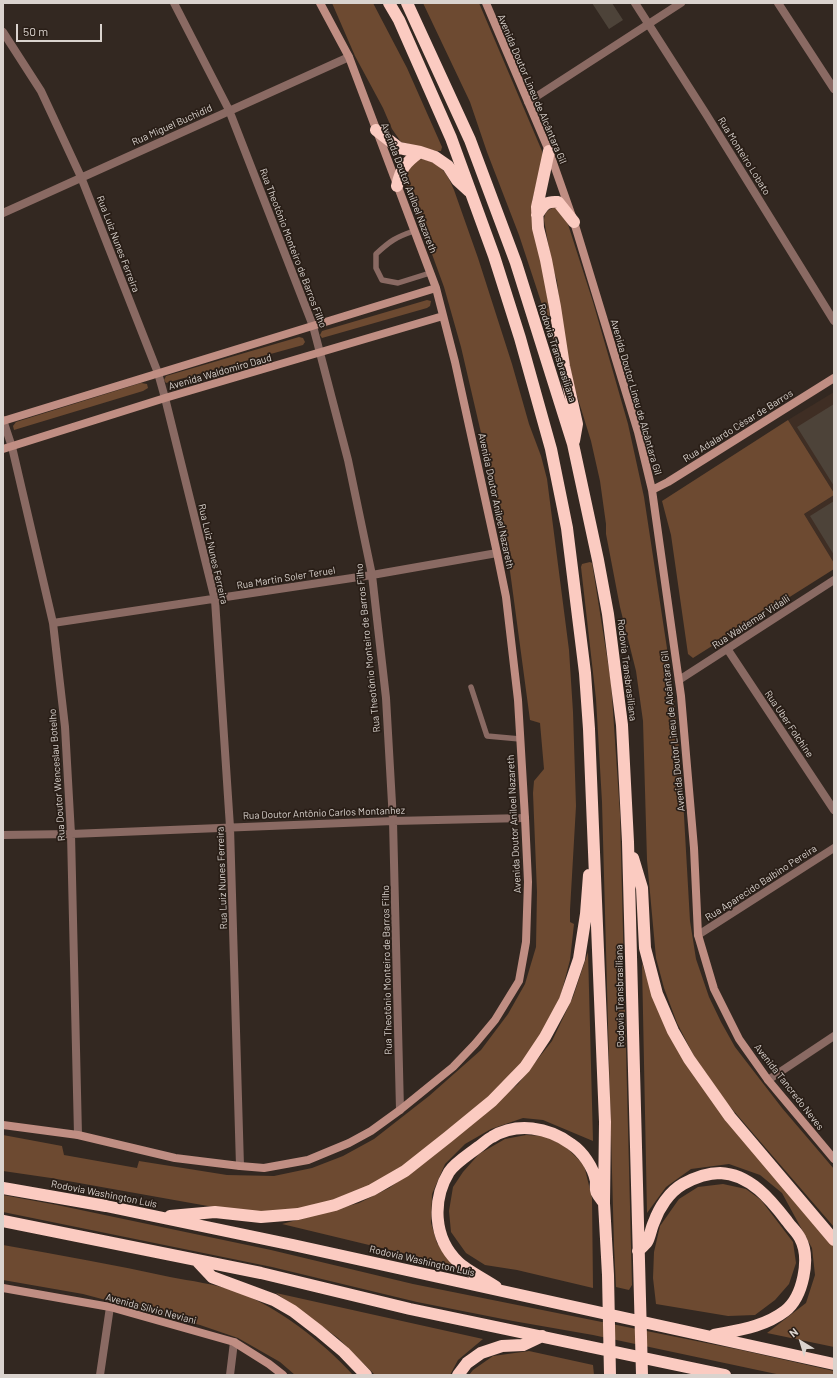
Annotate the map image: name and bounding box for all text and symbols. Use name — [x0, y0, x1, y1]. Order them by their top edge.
street label: Avenida Doutor Lineu de Alcântara Gil — [495, 12, 569, 166]
scale bar — [18, 16, 104, 42]
text: 50 m — [23, 24, 48, 38]
street label: Rua Miguel Buchidid — [130, 102, 214, 148]
street label: Rua Monteiro Lobato — [715, 115, 773, 197]
street label: Avenida Doutor Aniloel Nazareth — [379, 121, 439, 255]
street label: Rua Theotônio Monteiro de Barros Filho — [257, 167, 329, 329]
street label: Rua Luiz Nunes Ferreira — [94, 194, 142, 294]
street label: Rodovia Transbrasiliana — [535, 302, 579, 404]
street label: Avenida Doutor Lineu de Alcântara Gil — [608, 318, 664, 476]
street label: Avenida Waldomiro Daud — [167, 352, 273, 392]
street label: Rua Adalardo César de Barros — [681, 387, 795, 465]
street label: Avenida Doutor Aniloel Nazareth — [476, 432, 516, 570]
street label: Rua Luiz Nunes Ferreira — [196, 503, 230, 605]
street label: Rua Theotônio Monteiro de Barros Filho — [353, 563, 383, 733]
street label: Rua Martin Soler Teruel — [236, 564, 336, 592]
street label: Rua Waldemar Vidalli — [710, 592, 792, 652]
street label: Rodovia Transbrasiliana — [615, 618, 639, 722]
street label: Avenida Doutor Lineu de Alcântara Gil — [659, 650, 687, 812]
street label: Rua Uber Folchine — [762, 688, 816, 760]
street label: Rua Doutor Wenceslau Botelho — [46, 708, 68, 842]
street label: Avenida Doutor Aniloel Nazareth — [504, 755, 524, 893]
street label: Rua Doutor Antônio Carlos Montanhez — [243, 804, 405, 822]
street label: Rua Luiz Nunes Ferreira — [214, 827, 230, 929]
street label: Rua Aparecido Balbino Pereira — [703, 842, 819, 924]
street label: Rua Theotônio Monteiro de Barros Filho — [380, 885, 394, 1055]
street label: Rodovia Transbrasiliana — [613, 945, 627, 1047]
street label: Avenida Tancredo Neves — [752, 1042, 826, 1132]
street label: Rodovia Washington Luís — [50, 1178, 158, 1210]
street label: Rodovia Washington Luís — [368, 1243, 476, 1279]
street label: Avenida Sílvio Neviani — [104, 1291, 198, 1327]
north arrow — [781, 1322, 821, 1362]
text: N — [786, 1325, 800, 1340]

